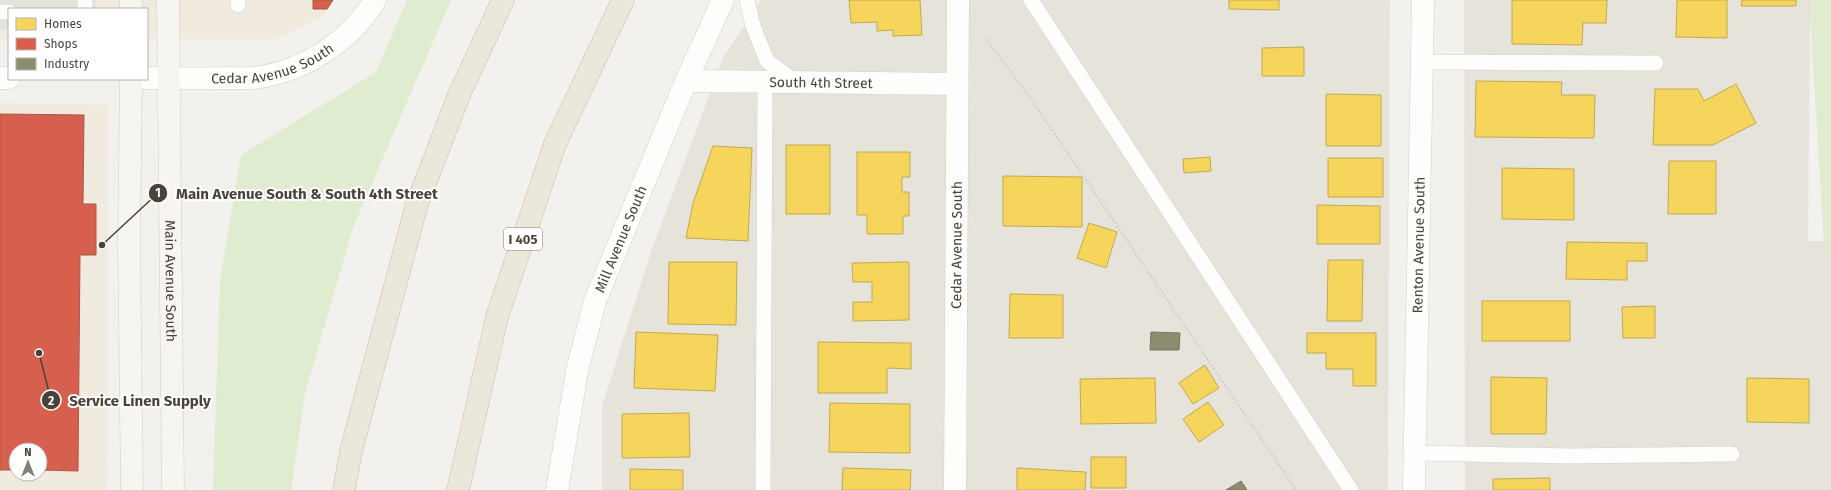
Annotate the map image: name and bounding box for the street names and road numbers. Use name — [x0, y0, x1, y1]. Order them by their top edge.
street label: Cedar Avenue South — [211, 40, 337, 87]
street label: South 4th Street — [769, 74, 874, 92]
street label: Renton Avenue South — [1409, 177, 1429, 314]
street label: Cedar Avenue South — [948, 181, 966, 309]
street label: Mill Avenue South — [591, 183, 651, 295]
street label: Main Avenue South — [161, 220, 179, 342]
road number: I 405 — [504, 228, 542, 250]

